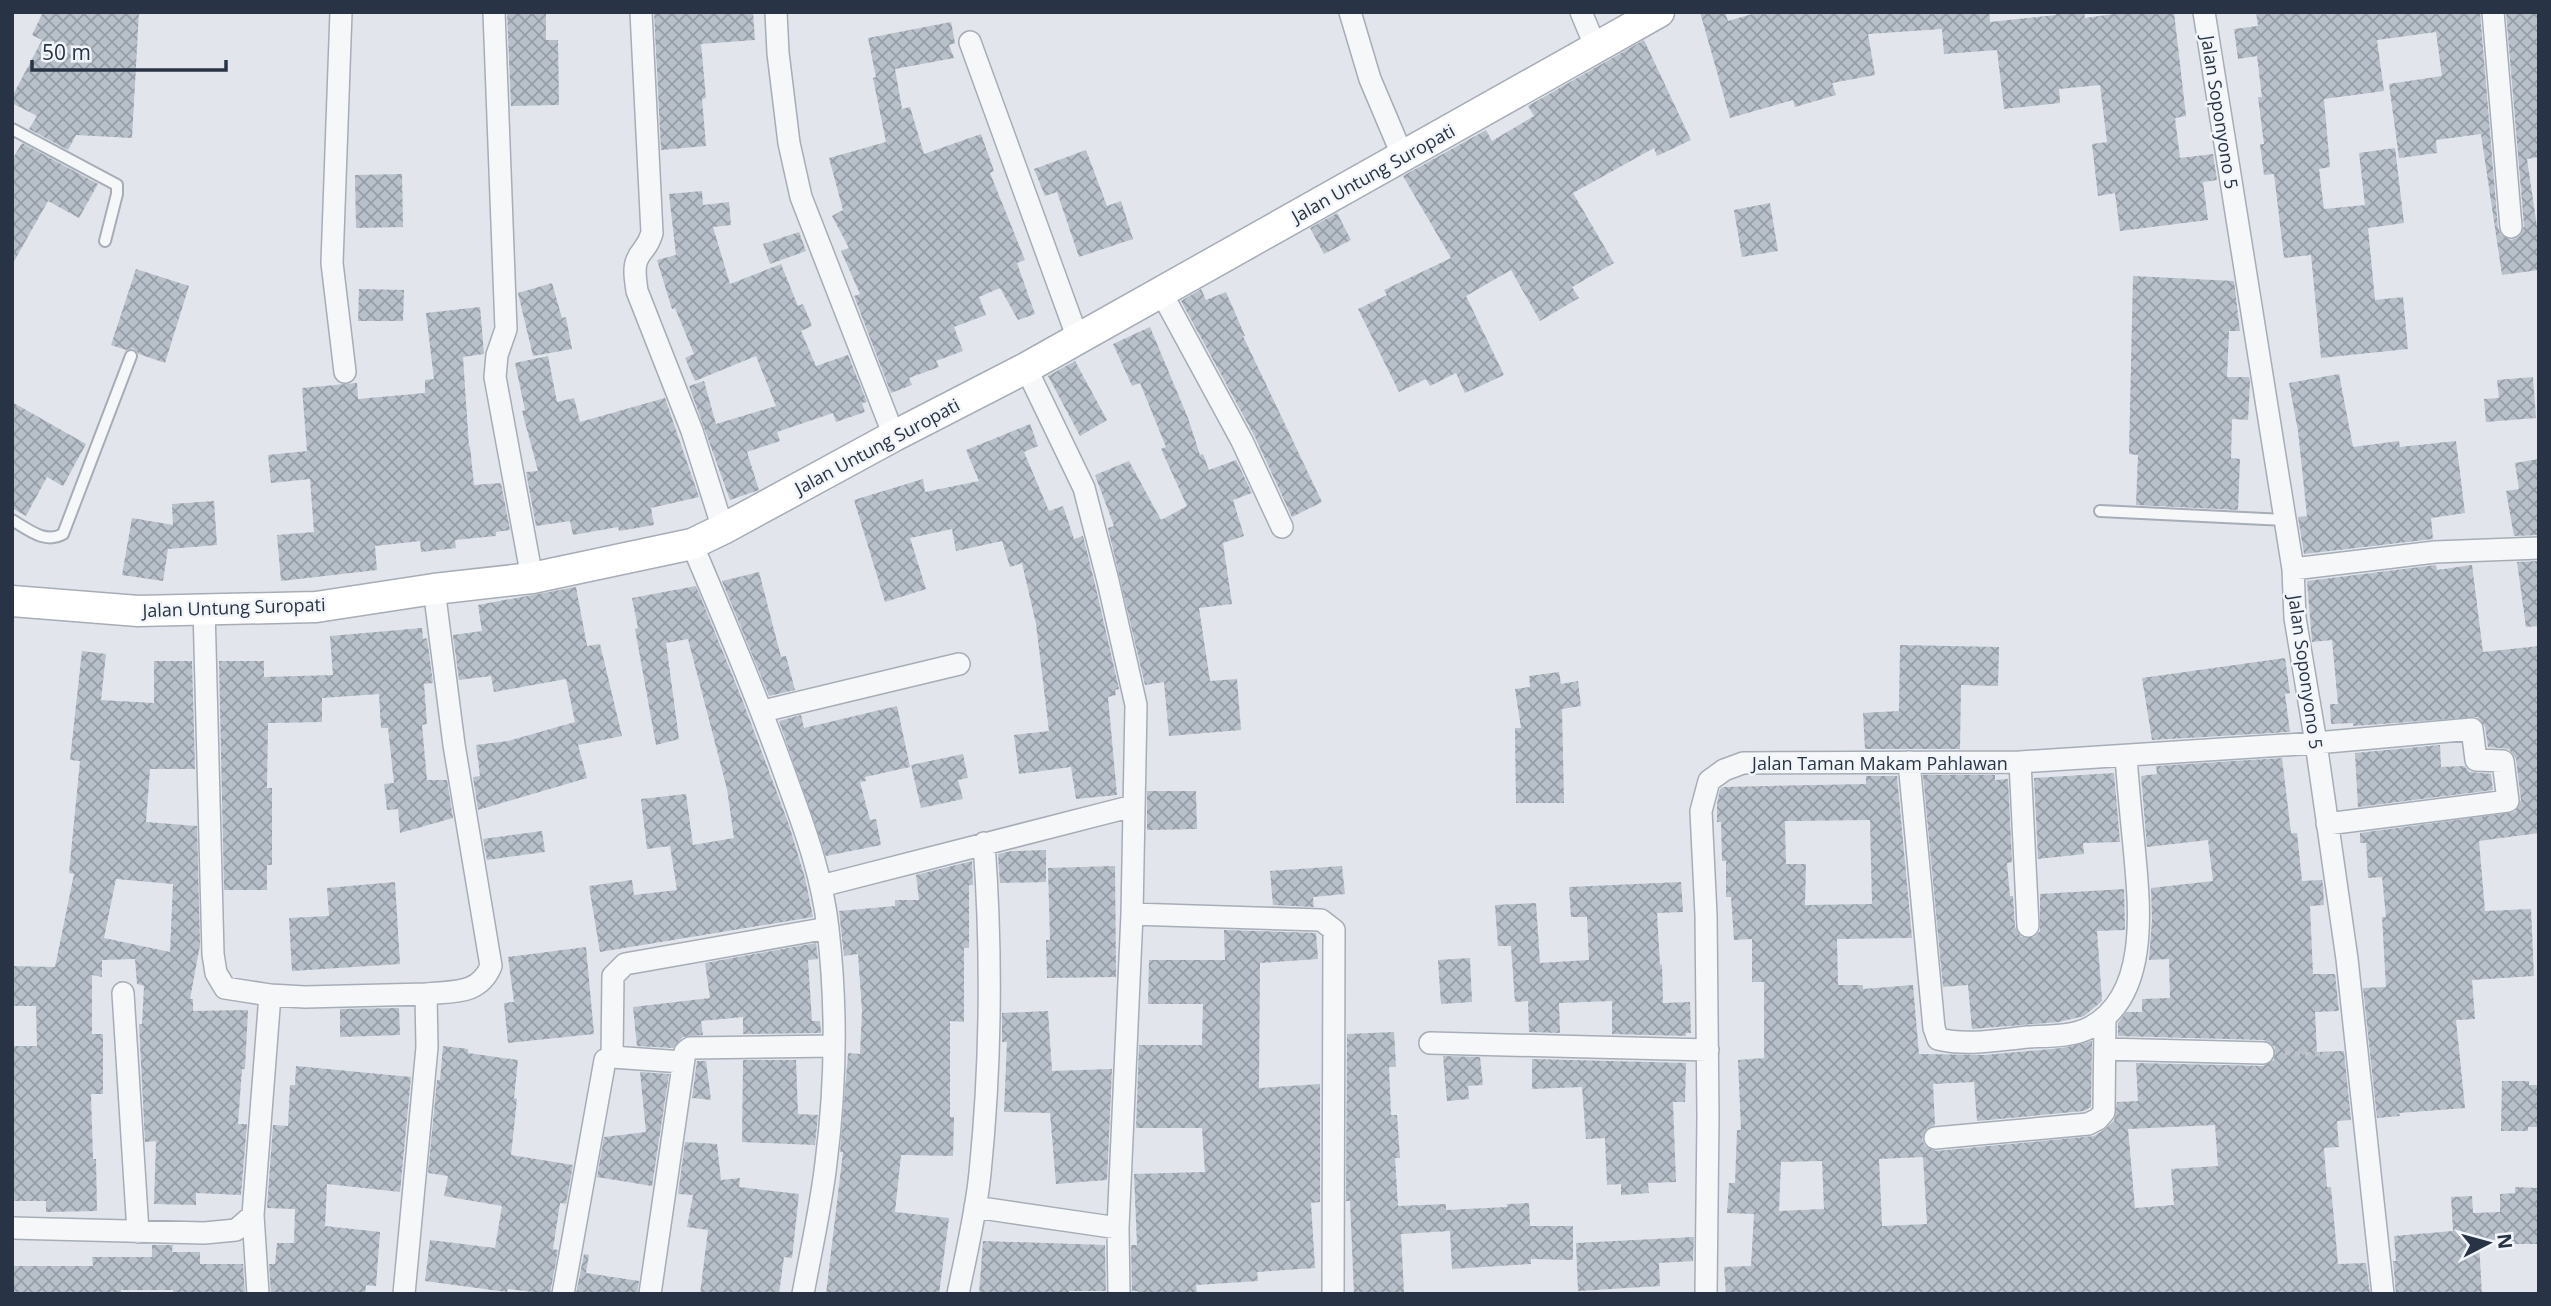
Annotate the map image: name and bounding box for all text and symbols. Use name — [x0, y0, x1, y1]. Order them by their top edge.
scale bar — [32, 28, 226, 72]
street label: Jalan Soponyono 5 — [2196, 31, 2244, 191]
text: 50 m — [42, 38, 91, 66]
street label: Jalan Untung Suropati — [1285, 118, 1459, 229]
street label: Jalan Untung Suropati — [789, 392, 964, 501]
street label: Jalan Soponyono 5 — [2283, 591, 2329, 751]
street label: Jalan Untung Suropati — [140, 592, 326, 622]
street label: Jalan Taman Makam Pahlawan — [1750, 751, 2008, 775]
north arrow — [2453, 1208, 2523, 1278]
text: N — [2491, 1232, 2519, 1250]

